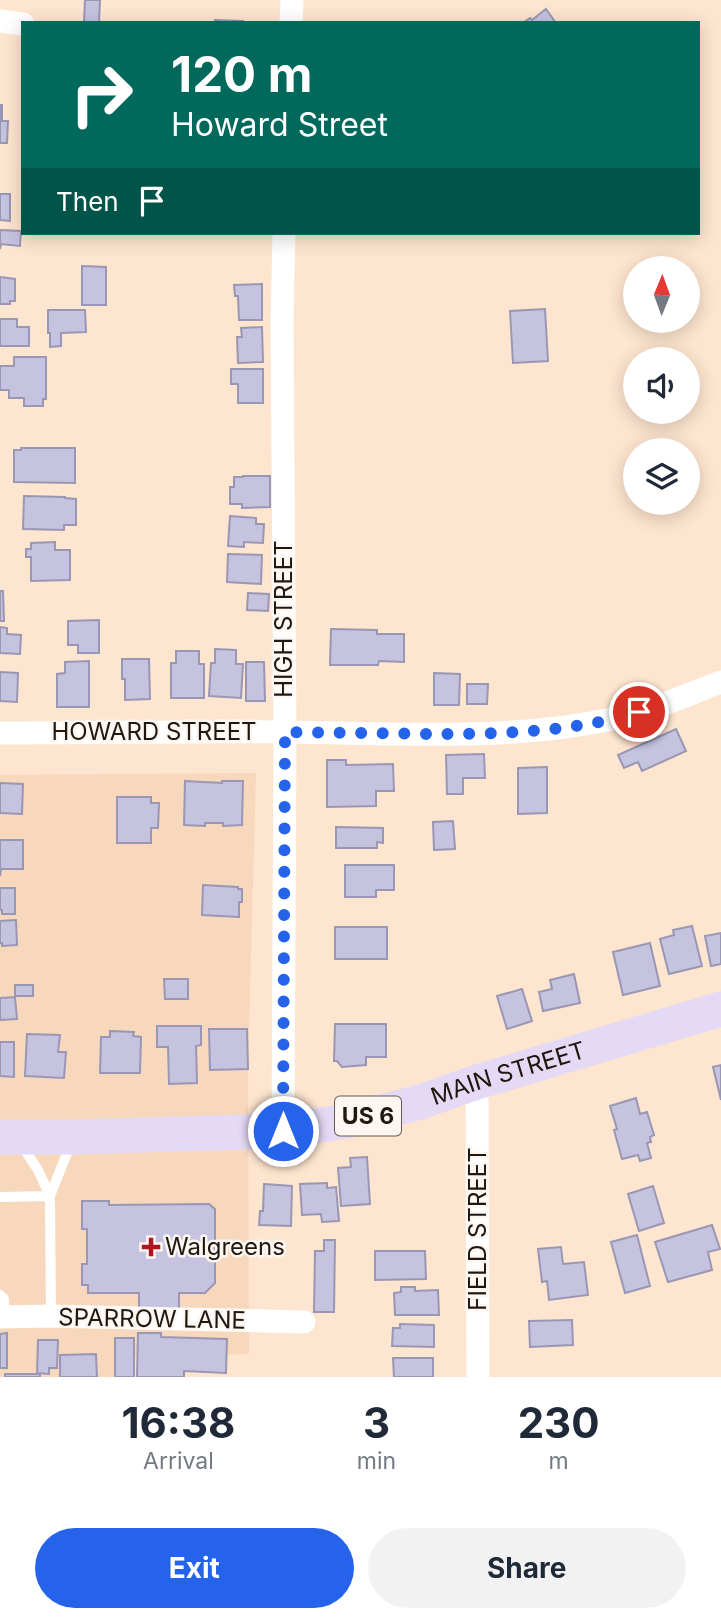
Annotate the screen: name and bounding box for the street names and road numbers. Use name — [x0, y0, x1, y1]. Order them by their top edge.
street label: HIGH STREET — [269, 540, 298, 698]
street label: HOWARD STREET — [51, 717, 257, 746]
street label: MAIN STREET — [427, 1035, 589, 1111]
road number: US 6 — [335, 1096, 401, 1135]
street label: FIELD STREET — [463, 1147, 492, 1311]
street label: SPARROW LANE — [58, 1302, 246, 1335]

